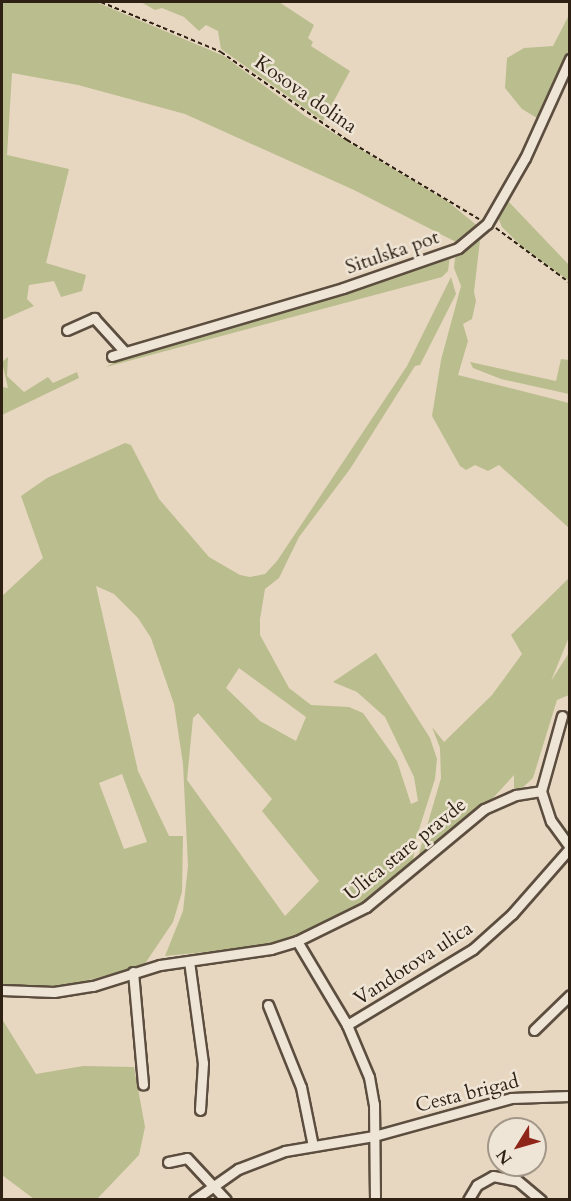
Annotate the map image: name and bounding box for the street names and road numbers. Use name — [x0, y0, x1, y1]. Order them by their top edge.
street label: Kosova dolina — [250, 50, 362, 138]
street label: Situlska pot — [342, 225, 442, 279]
street label: Ulica stare pravde — [339, 792, 471, 906]
street label: Vandotova ulica — [349, 916, 477, 1010]
street label: Cesta brigad — [413, 1069, 521, 1117]

